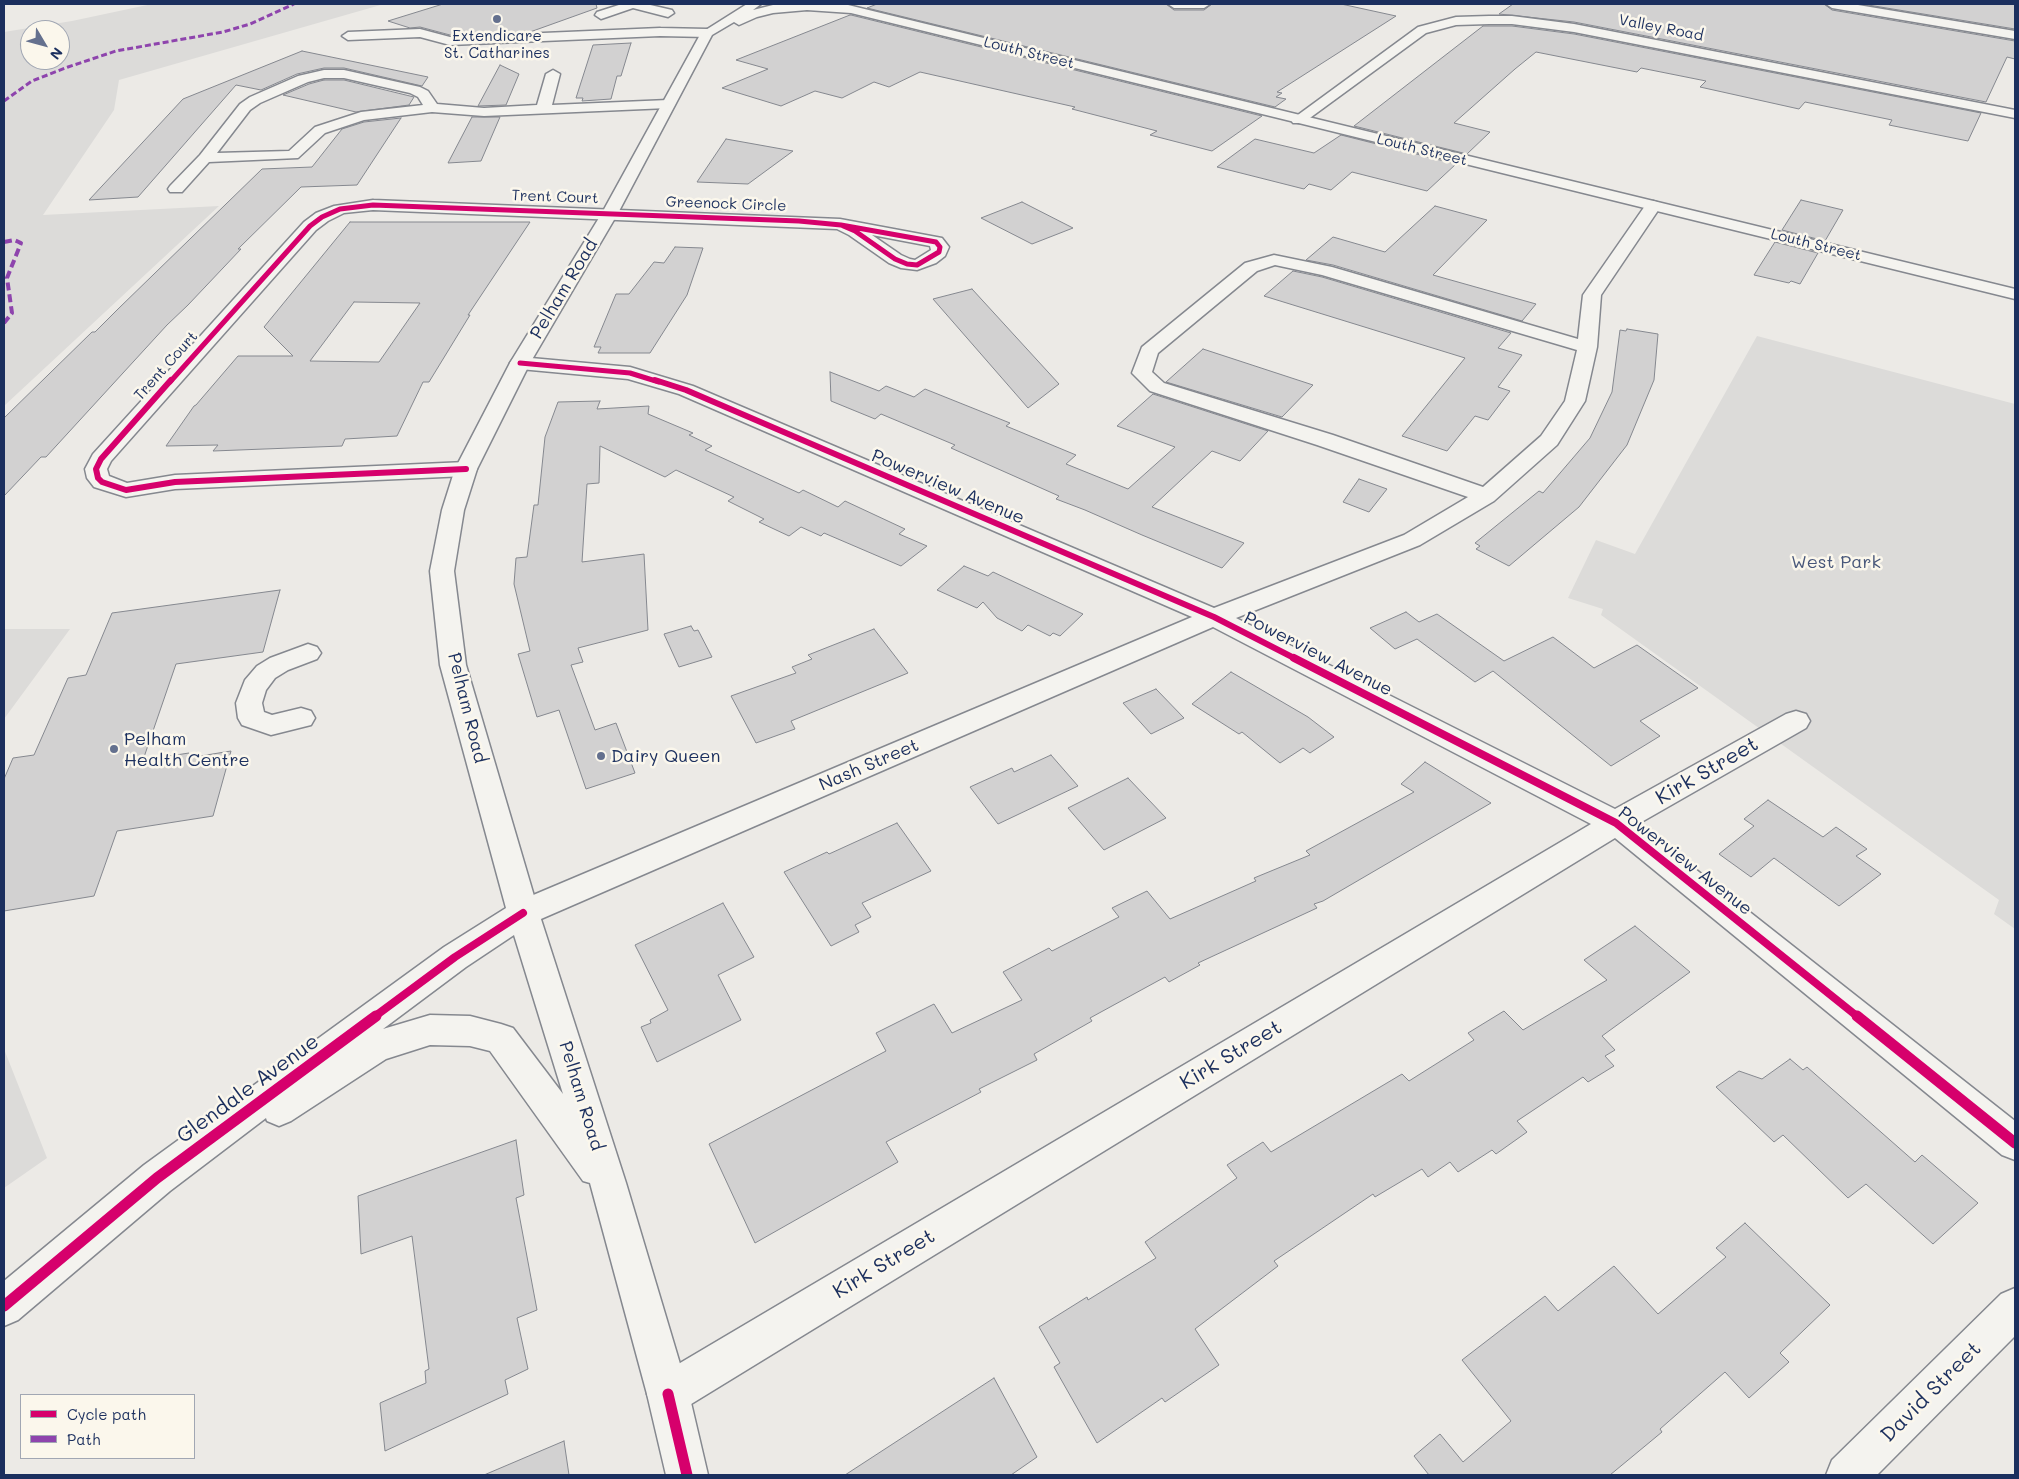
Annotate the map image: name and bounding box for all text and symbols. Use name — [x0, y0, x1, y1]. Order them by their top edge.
street label: Valley Road — [1617, 11, 1705, 45]
marker: Extendicare St. Catharines — [491, 13, 503, 25]
north arrow — [20, 20, 70, 70]
place label: Extendicare St. Catharines — [444, 27, 550, 62]
street label: Louth Street — [982, 33, 1076, 73]
text: N — [46, 44, 67, 64]
street label: Louth Street — [1375, 130, 1469, 170]
street label: Trent Court — [511, 186, 599, 208]
street label: Greenock Circle — [665, 193, 787, 215]
street label: Louth Street — [1769, 225, 1863, 265]
street label: Pelham Road — [526, 235, 602, 343]
street label: Trent Court — [130, 328, 202, 404]
street label: Powerview Avenue — [868, 445, 1028, 529]
park label: West Park — [1791, 551, 1881, 573]
street label: Powerview Avenue — [1240, 607, 1396, 701]
street label: Pelham Road — [443, 651, 491, 765]
place label: Pelham Health Centre — [124, 728, 250, 771]
street label: Kirk Street — [1651, 731, 1763, 811]
street label: Nash Street — [816, 734, 922, 796]
marker: Pelham Health Centre — [108, 743, 120, 755]
place label: Dairy Queen — [611, 745, 720, 767]
marker: Dairy Queen — [595, 750, 607, 762]
street label: Powerview Avenue — [1614, 802, 1756, 920]
street label: Kirk Street — [1175, 1015, 1287, 1095]
street label: Glendale Avenue — [172, 1029, 324, 1149]
street label: Pelham Road — [554, 1039, 608, 1153]
street label: Kirk Street — [828, 1224, 940, 1304]
street label: David Street — [1875, 1336, 1987, 1448]
legend — [20, 1394, 195, 1459]
text: Cycle path — [67, 1404, 146, 1424]
text: Path — [67, 1429, 101, 1449]

